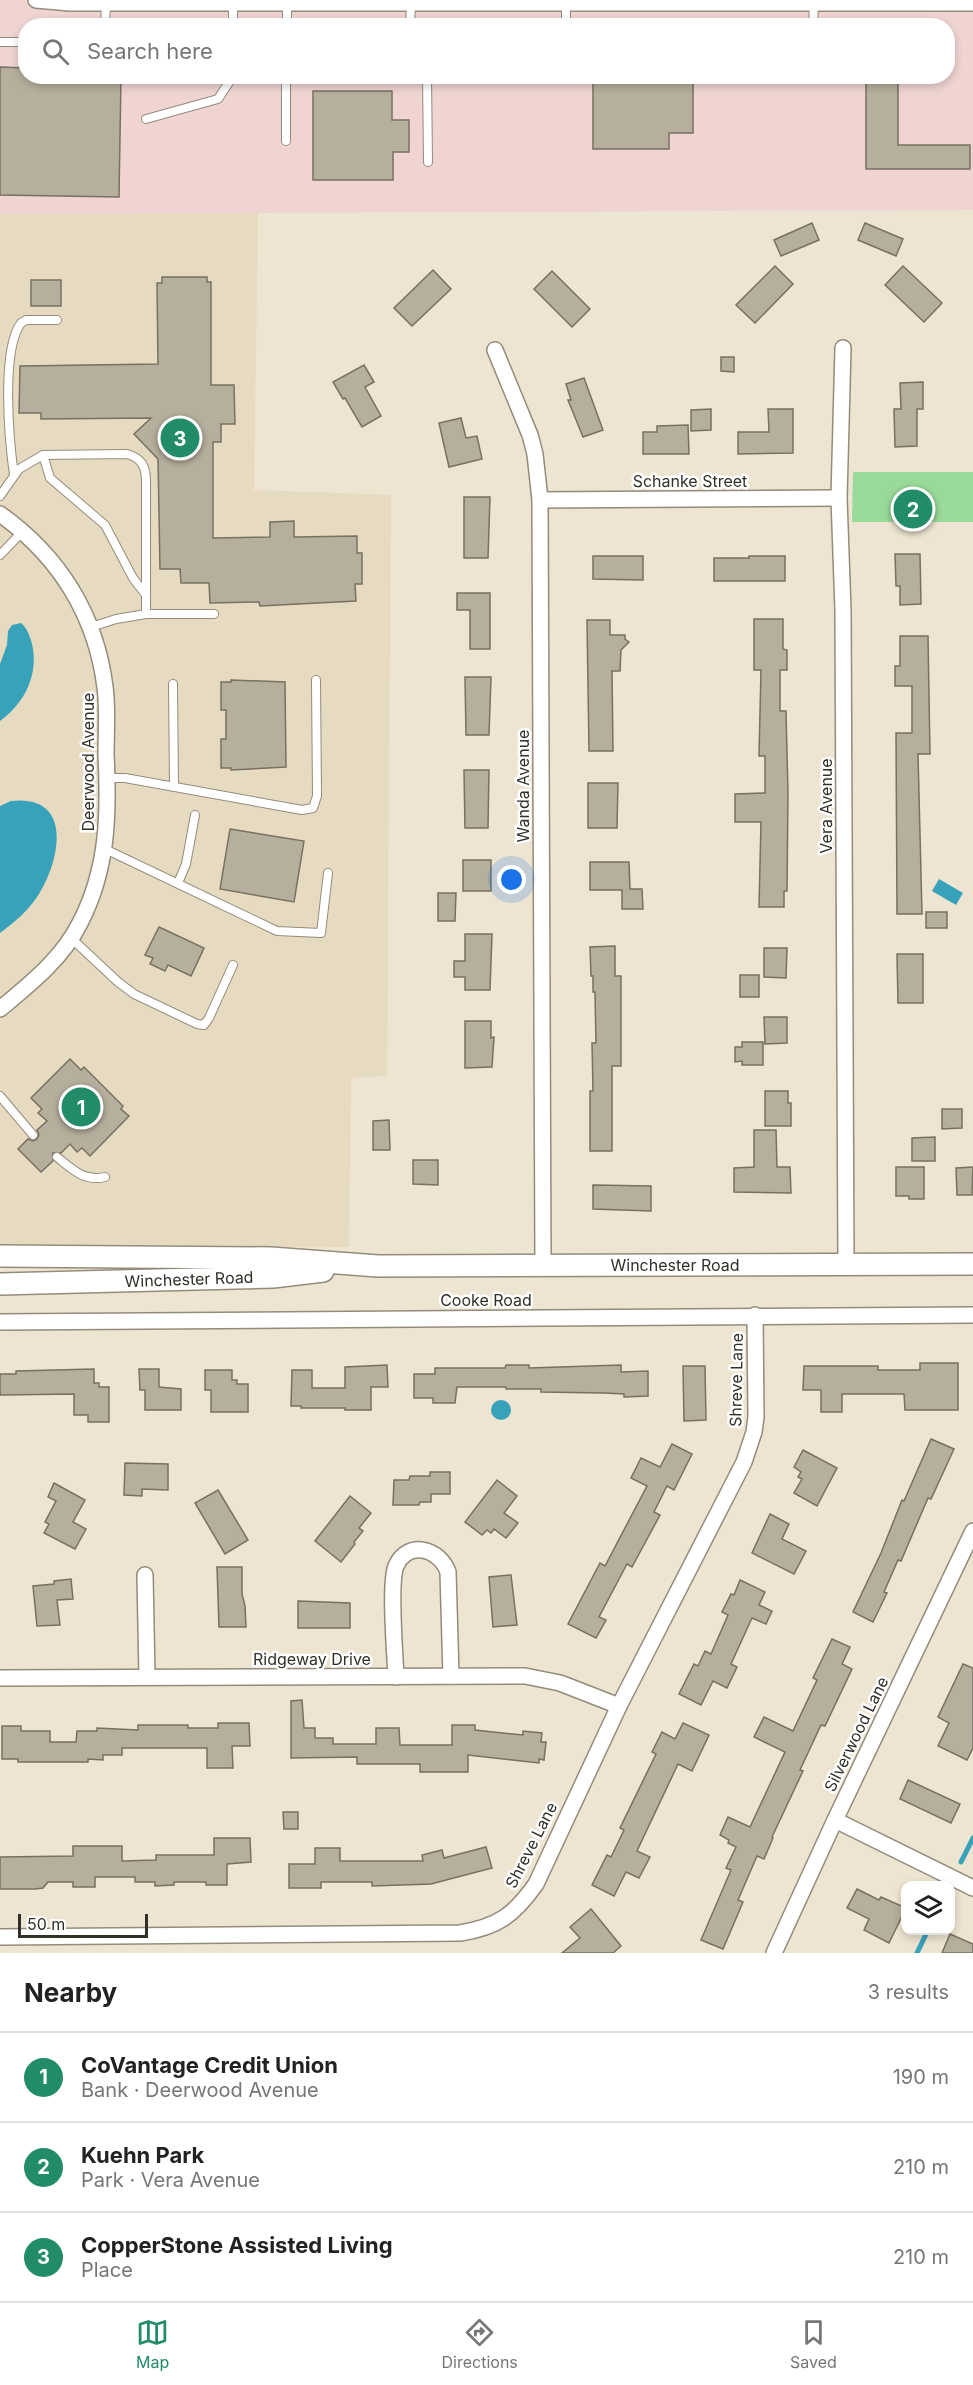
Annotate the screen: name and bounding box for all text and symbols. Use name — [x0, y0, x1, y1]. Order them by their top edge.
search box — [18, 18, 955, 84]
icon: search — [39, 35, 72, 68]
text: Search here — [87, 38, 213, 64]
pin: 3 — [160, 416, 200, 460]
street label: Schanke Street — [633, 471, 747, 491]
pin: 2 — [894, 486, 932, 532]
street label: Deerwood Avenue — [78, 693, 98, 831]
street label: Wanda Avenue — [513, 730, 533, 842]
street label: Vera Avenue — [816, 758, 836, 854]
your location — [497, 865, 526, 894]
pin: 1 — [62, 1084, 100, 1130]
street label: Winchester Road — [611, 1255, 740, 1275]
street label: Winchester Road — [124, 1267, 254, 1291]
street label: Cooke Road — [440, 1290, 532, 1310]
street label: Shreve Lane — [725, 1333, 747, 1427]
street label: Ridgeway Drive — [253, 1649, 371, 1669]
street label: Silverwood Lane — [820, 1673, 892, 1795]
street label: Shreve Lane — [501, 1799, 561, 1891]
map controls — [901, 1881, 955, 1935]
button: layers — [901, 1881, 955, 1935]
scale bar — [18, 1911, 148, 1938]
text: 50 m — [27, 1914, 65, 1934]
text: Nearby — [24, 1977, 117, 2008]
text: 3 results — [868, 1980, 949, 2004]
text: CoVantage Credit Union — [81, 2052, 338, 2078]
text: 1 — [39, 2065, 48, 2089]
text: 190 m — [893, 2065, 949, 2089]
text: Bank · Deerwood Avenue — [81, 2078, 319, 2102]
text: Kuehn Park — [81, 2142, 204, 2168]
text: 2 — [37, 2155, 50, 2179]
text: 210 m — [893, 2155, 949, 2179]
text: Park · Vera Avenue — [81, 2168, 260, 2192]
text: CopperStone Assisted Living — [81, 2232, 393, 2258]
text: 3 — [37, 2245, 50, 2269]
text: 210 m — [893, 2245, 949, 2269]
text: Place — [81, 2258, 133, 2282]
tab: Map — [136, 2316, 169, 2372]
tab: Directions — [442, 2316, 518, 2372]
tab: Saved — [790, 2316, 837, 2372]

